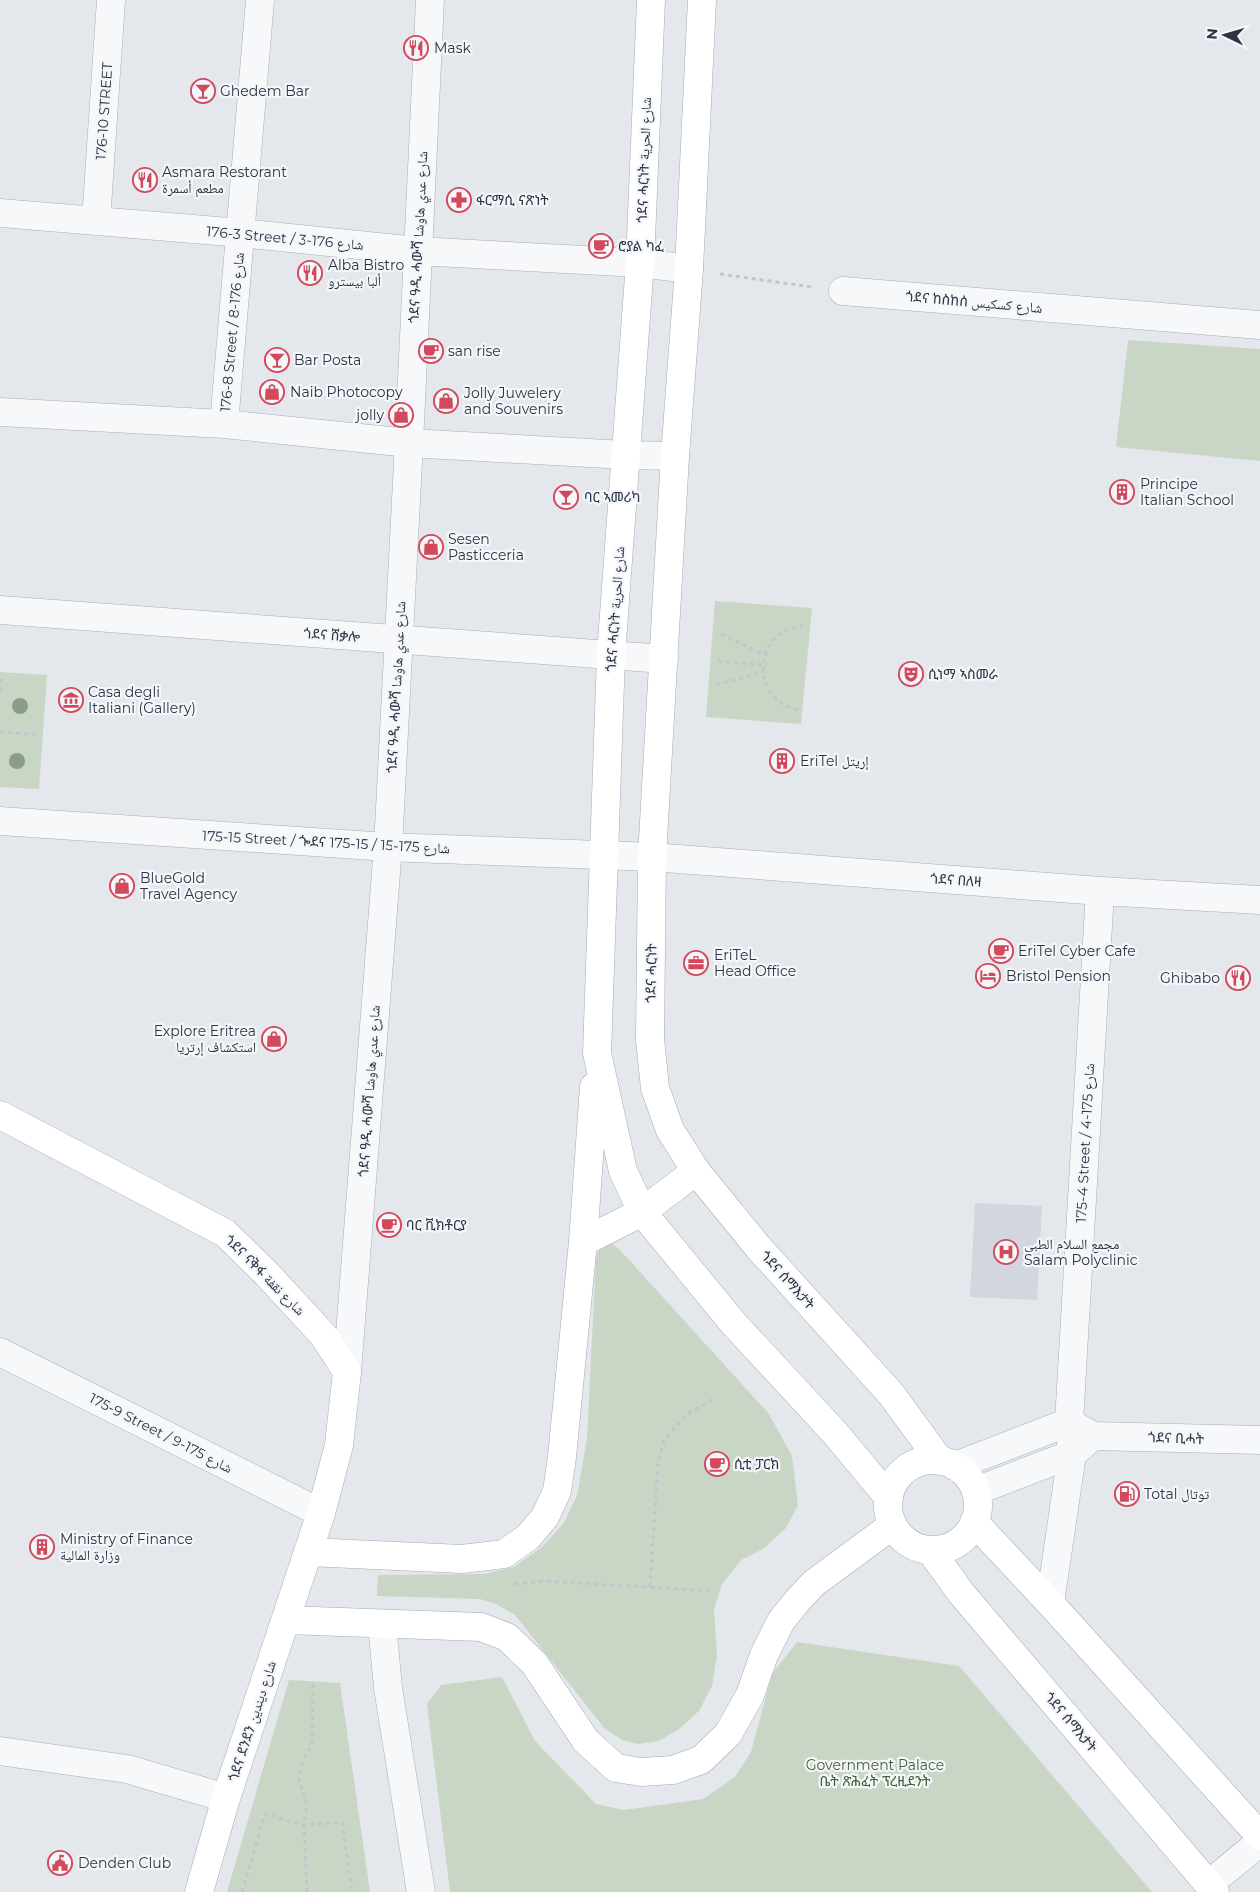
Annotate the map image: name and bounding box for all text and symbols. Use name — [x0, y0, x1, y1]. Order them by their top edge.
north arrow — [1200, 10, 1250, 60]
text: N — [1203, 27, 1222, 40]
restaurant icon: Mask — [403, 35, 429, 61]
place label: Mask — [434, 39, 471, 57]
street label: 176-10 STREET — [92, 61, 116, 161]
bar icon: Ghedem Bar — [190, 78, 216, 104]
place label: Ghedem Bar — [220, 82, 310, 100]
street label: ጎደና ሓርነት شارع الحرية — [633, 97, 656, 223]
street label: ጎደና ዓዲ ሓውሻ شارع عدي هاوشا — [405, 151, 434, 324]
place label: Asmara Restorant مطعم أسمرة — [162, 163, 287, 198]
restaurant icon: Asmara Restorant مطعم أسمرة — [132, 167, 158, 193]
pharmacy icon: ፋርማሲ ናጽነት — [446, 187, 472, 213]
place label: ፋርማሲ ናጽነት — [476, 191, 549, 209]
street label: 176-3 Street / شارع 176-3 — [206, 222, 364, 255]
cafe icon: ሮያል ካፈ — [588, 233, 614, 259]
place label: ሮያል ካፈ — [618, 237, 665, 255]
street label: 176-8 Street / شارع 176-8 — [216, 251, 249, 413]
place label: Alba Bistro ألبا بيسترو — [328, 256, 404, 290]
restaurant icon: Alba Bistro ألبا بيسترو — [297, 260, 323, 286]
street label: ጎደና ከስከሰ شارع كسكيس — [905, 287, 1043, 318]
cafe icon: san rise — [418, 338, 444, 364]
place label: san rise — [448, 342, 501, 360]
bar icon: Bar Posta — [264, 347, 290, 373]
place label: Bar Posta — [294, 351, 361, 369]
shop icon: Naib Photocopy — [259, 379, 285, 405]
place label: Naib Photocopy — [290, 383, 403, 401]
place label: Jolly Juwelery and Souvenirs — [463, 384, 563, 418]
shop icon: Jolly Juwelery and Souvenirs — [433, 388, 459, 414]
shop icon: jolly — [388, 402, 414, 428]
place label: jolly — [354, 406, 384, 424]
place label: Principe Italian School — [1140, 475, 1234, 509]
building icon: Principe Italian School — [1109, 479, 1135, 505]
bar icon: ባር ኣመሪካ — [553, 484, 579, 510]
place label: ባር ኣመሪካ — [584, 488, 640, 506]
place label: Sesen Pasticceria — [448, 530, 524, 564]
shop icon: Sesen Pasticceria — [418, 534, 444, 560]
street label: ጎደና ሓርነት شارع الحرية — [602, 546, 629, 672]
street label: ጎደና ዓዲ ሓውሻ شارع عدي هاوشا — [383, 601, 412, 774]
street label: ጎደና ሸቃሎ — [303, 624, 361, 646]
theatre icon: ሲነማ ኣስመራ — [898, 661, 924, 687]
place label: ሲነማ ኣስመራ — [928, 665, 998, 683]
place label: Casa degli Italiani (Gallery) — [88, 683, 196, 717]
museum icon: Casa degli Italiani (Gallery) — [58, 687, 84, 713]
building icon: EriTel إريتل — [769, 748, 795, 774]
place label: EriTel إريتل — [800, 752, 869, 771]
street label: 175-15 Street / ጐደና 175-15 / شارع 175-15 — [202, 827, 450, 858]
place label: BlueGold Travel Agency — [140, 869, 238, 903]
street label: ጎደና በለዛ — [930, 869, 982, 891]
shop icon: BlueGold Travel Agency — [109, 873, 135, 899]
cafe icon: EriTel Cyber Cafe — [988, 938, 1014, 964]
place label: EriTel Cyber Cafe — [1018, 942, 1136, 960]
street label: ጎደና ሓርነት — [641, 943, 661, 1003]
place label: EriTeL Head Office — [714, 946, 796, 980]
office icon: EriTeL Head Office — [683, 950, 709, 976]
hotel icon: Bristol Pension — [975, 963, 1001, 989]
restaurant icon: Ghibabo — [1225, 965, 1251, 991]
place label: Bristol Pension — [1006, 967, 1111, 985]
place label: Ghibabo — [1160, 969, 1220, 987]
street label: ጎደና ዓዲ ሓውሻ شارع عدي هاوشا — [354, 1005, 387, 1178]
place label: Explore Eritrea استكشاف إرتريا — [154, 1022, 256, 1057]
shop icon: Explore Eritrea استكشاف إرتريا — [261, 1026, 287, 1052]
street label: 175-4 Street / شارع 175-4 — [1072, 1063, 1099, 1223]
cafe icon: ባር ቪክቶርያ — [376, 1212, 402, 1238]
place label: ባር ቪክቶርያ — [406, 1216, 467, 1234]
street label: ጎደና ናቅፋ شارع نقفة — [220, 1231, 309, 1320]
place label: مجمع السلام الطبي Salam Polyclinic — [1024, 1235, 1138, 1269]
hospital icon: مجمع السلام الطبي Salam Polyclinic — [993, 1239, 1019, 1265]
street label: ጎደና ሰማእታት — [757, 1247, 820, 1314]
street label: 175-9 Street / شارع 175-9 — [86, 1389, 235, 1478]
street label: ጎደና ቢሓት — [1148, 1428, 1205, 1448]
cafe icon: ሲቲ ፓርክ — [704, 1451, 730, 1477]
place label: ሲቲ ፓርክ — [734, 1455, 779, 1473]
fuel station icon: Total توتال — [1114, 1481, 1140, 1507]
place label: Total توتال — [1144, 1485, 1209, 1503]
place label: Ministry of Finance وزارة المالية — [60, 1530, 193, 1564]
building icon: Ministry of Finance وزارة المالية — [29, 1534, 55, 1560]
street label: ጎደና ደንደን شارع ديندين — [224, 1658, 281, 1784]
street label: ጎደና ሰማእታት — [1041, 1688, 1102, 1756]
park label: Government Palace ቤት ጽሕፈት ፕረዚደንት — [806, 1756, 944, 1790]
public building icon: Denden Club — [47, 1850, 73, 1876]
place label: Denden Club — [78, 1854, 171, 1872]

